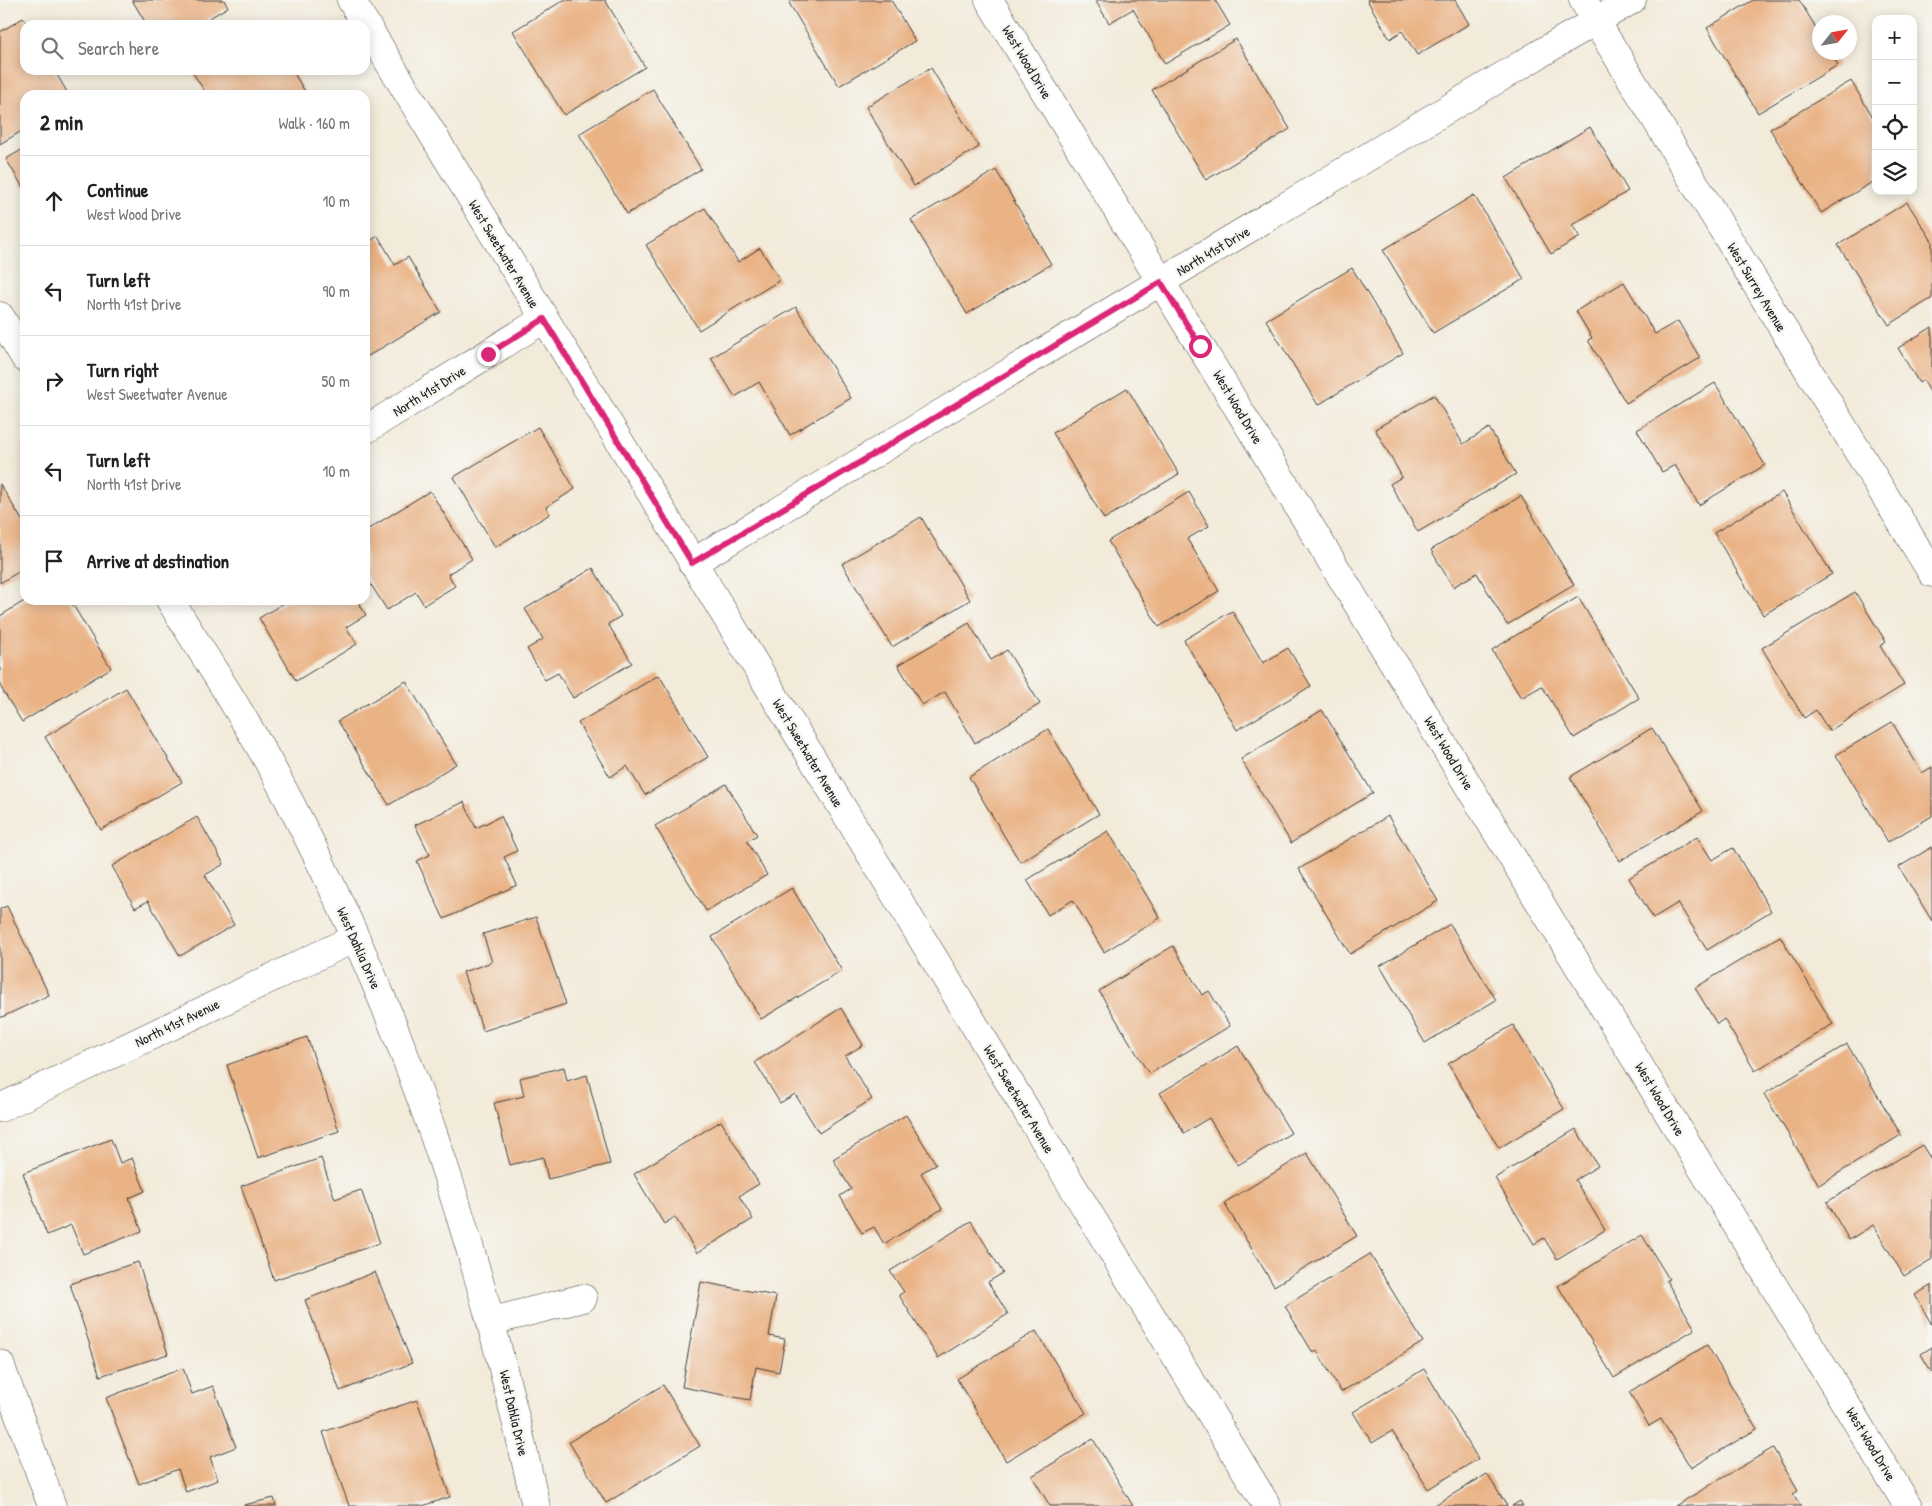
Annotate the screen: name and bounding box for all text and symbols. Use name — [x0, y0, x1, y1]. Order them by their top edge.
north arrow — [1812, 15, 1857, 60]
map controls — [1872, 15, 1917, 195]
button: + — [1872, 15, 1917, 60]
search box — [20, 20, 370, 75]
street label: West Wood Drive — [998, 21, 1057, 102]
icon: search — [38, 34, 66, 62]
text: Search here — [78, 35, 159, 61]
button: − — [1872, 60, 1917, 105]
button: locate — [1872, 105, 1917, 150]
text: 2 min — [40, 108, 83, 137]
text: Walk · 160 m — [278, 112, 350, 134]
button: layers — [1872, 150, 1917, 195]
text: Continue — [87, 177, 148, 203]
icon: ahead — [40, 187, 68, 215]
text: 10 m — [322, 190, 350, 212]
street label: West Sweetwater Avenue — [465, 196, 544, 312]
text: West Wood Drive — [87, 203, 181, 225]
street label: North 41st Drive — [1172, 221, 1253, 280]
street label: West Surrey Avenue — [1723, 239, 1792, 336]
text: Turn left — [87, 267, 150, 293]
icon: left — [40, 277, 68, 305]
text: 90 m — [322, 280, 350, 302]
text: North 41st Drive — [87, 293, 181, 315]
route start — [1189, 335, 1212, 358]
route end — [477, 343, 500, 366]
text: Turn right — [87, 357, 158, 383]
street label: North 41st Drive — [389, 360, 469, 420]
street label: West Wood Drive — [1209, 366, 1268, 447]
icon: right — [40, 367, 68, 395]
text: 50 m — [322, 370, 350, 392]
text: West Sweetwater Avenue — [87, 383, 228, 405]
text: Turn left — [87, 447, 150, 473]
icon: left — [40, 457, 68, 485]
text: 10 m — [322, 460, 350, 482]
text: North 41st Drive — [87, 473, 181, 495]
icon: arrive — [40, 547, 68, 575]
text: Arrive at destination — [87, 548, 229, 574]
street label: West Sweetwater Avenue — [769, 695, 848, 811]
street label: West Wood Drive — [1420, 712, 1479, 793]
street label: West Dahlia Drive — [333, 904, 386, 992]
street label: North 41st Avenue — [131, 994, 223, 1051]
street label: West Sweetwater Avenue — [980, 1041, 1059, 1157]
street label: West Wood Drive — [1631, 1058, 1690, 1139]
street label: West Dahlia Drive — [495, 1368, 534, 1458]
street label: West Wood Drive — [1842, 1403, 1901, 1484]

